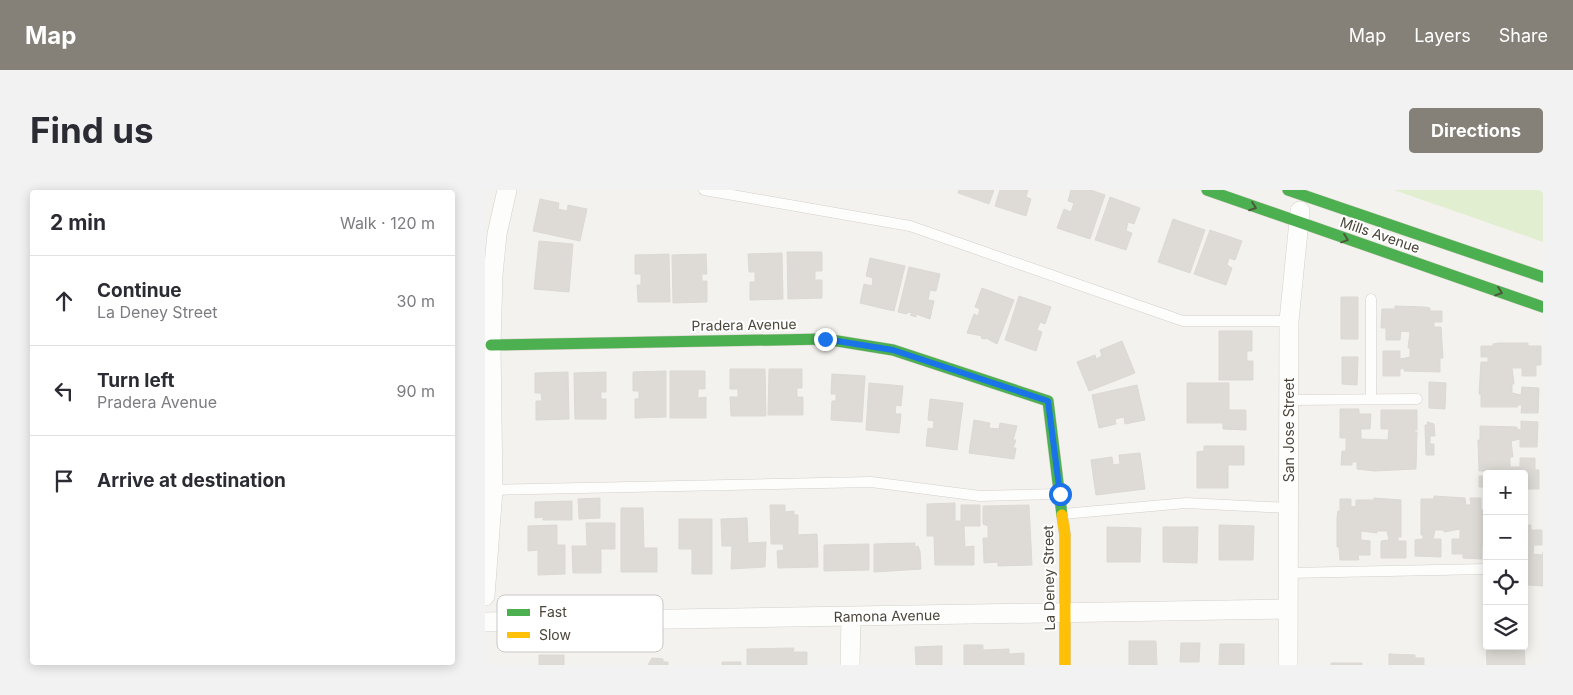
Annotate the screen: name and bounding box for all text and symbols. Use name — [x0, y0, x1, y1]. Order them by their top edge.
text: Map — [25, 21, 76, 50]
text: Map — [1349, 25, 1386, 46]
text: Layers — [1414, 25, 1471, 46]
text: Share — [1499, 25, 1548, 46]
button: Directions — [1409, 108, 1543, 153]
text: Find us — [30, 109, 154, 151]
one-way arrow — [1248, 201, 1257, 211]
text: 2 min — [50, 210, 106, 235]
text: Walk · 120 m — [340, 213, 435, 233]
street label: Mills Avenue — [1338, 213, 1422, 256]
one-way arrow — [1340, 233, 1349, 243]
text: Continue — [97, 279, 182, 302]
one-way arrow — [1494, 286, 1502, 296]
icon: ahead — [50, 287, 78, 315]
text: 30 m — [397, 291, 435, 311]
text: La Deney Street — [97, 302, 218, 322]
street label: Pradera Avenue — [691, 315, 797, 334]
route end — [814, 328, 837, 351]
text: Turn left — [97, 369, 175, 392]
icon: left — [50, 377, 78, 405]
street label: San Jose Street — [1280, 377, 1297, 482]
text: 90 m — [396, 381, 435, 401]
text: Pradera Avenue — [97, 392, 217, 412]
icon: arrive — [50, 467, 78, 495]
text: Arrive at destination — [97, 469, 286, 492]
map controls — [1483, 470, 1528, 650]
button: + — [1483, 470, 1528, 515]
route start — [1049, 483, 1072, 506]
button: − — [1483, 515, 1528, 560]
street label: La Deney Street — [1039, 525, 1058, 631]
button: locate — [1483, 560, 1528, 605]
legend — [497, 595, 663, 652]
text: Fast — [539, 603, 567, 620]
button: layers — [1483, 605, 1528, 650]
street label: Ramona Avenue — [833, 606, 940, 625]
text: Slow — [539, 626, 571, 643]

